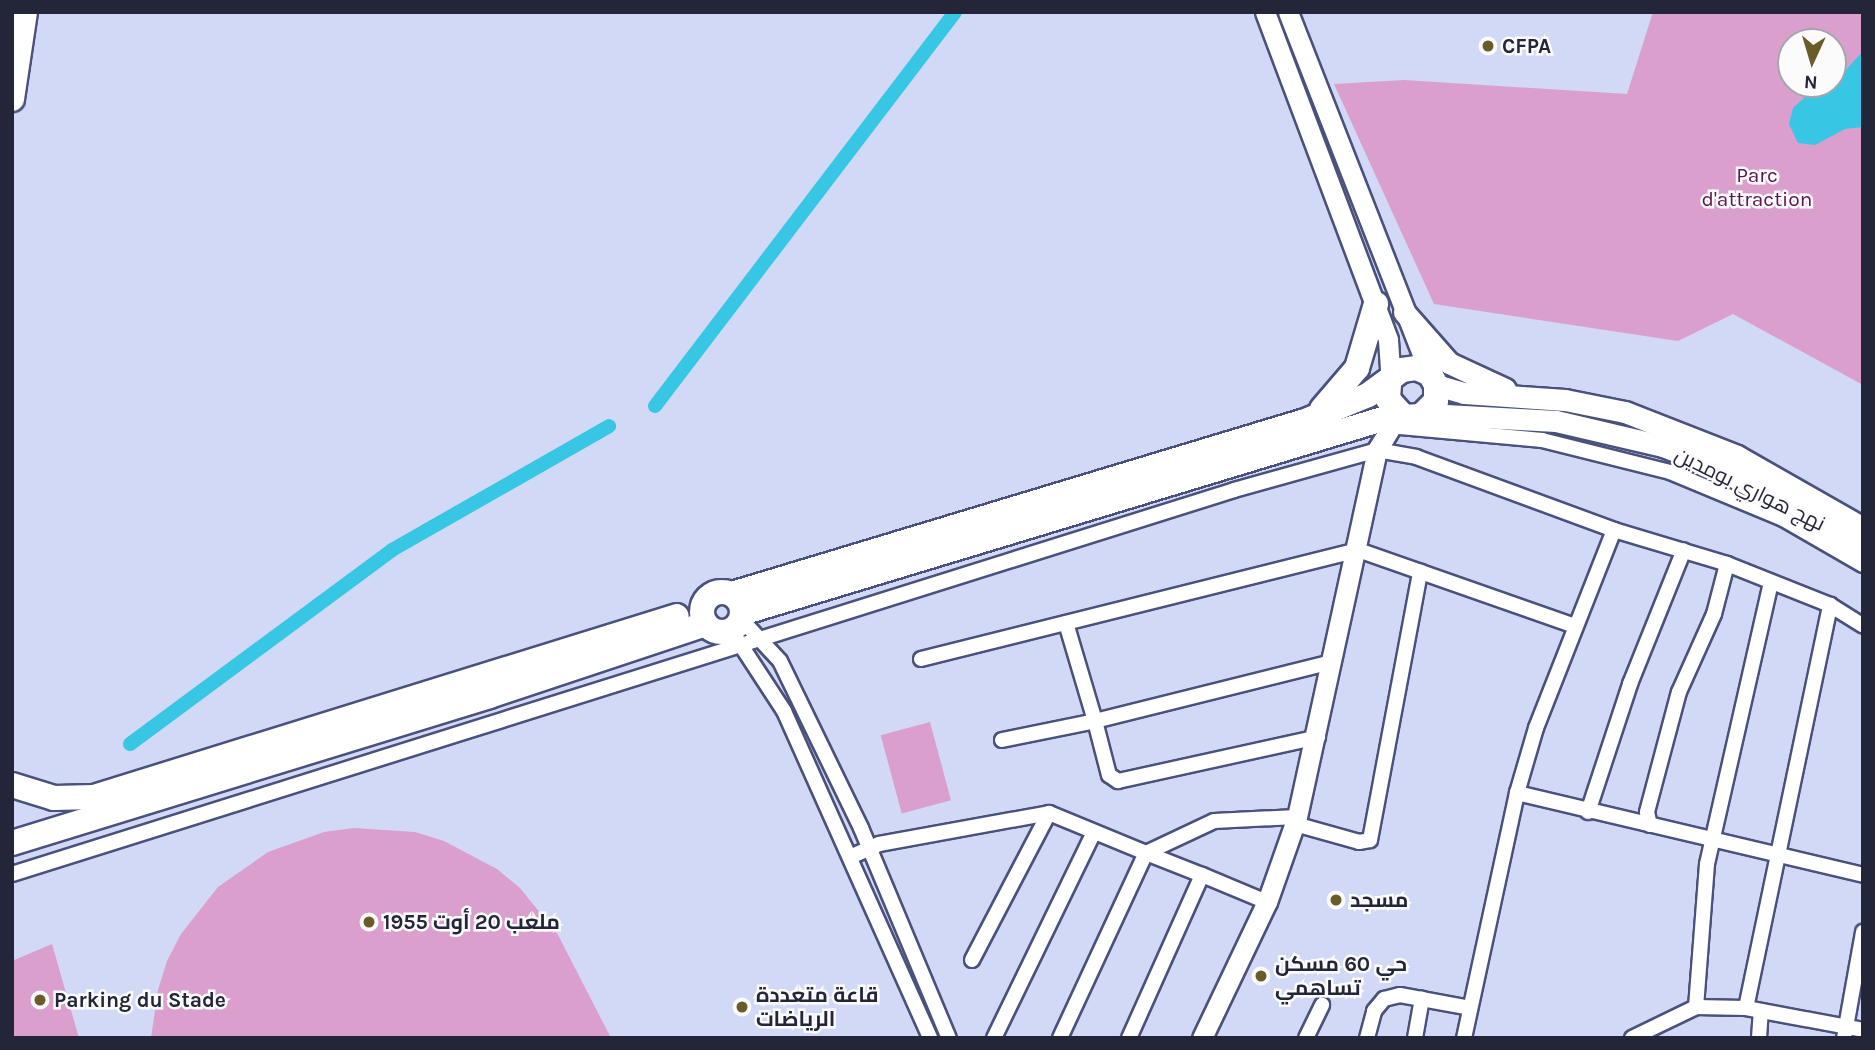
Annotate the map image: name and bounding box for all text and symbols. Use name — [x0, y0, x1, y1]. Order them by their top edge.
north arrow — [1777, 28, 1847, 98]
place label: CFPA — [1502, 33, 1551, 59]
marker: CFPA — [1480, 38, 1496, 54]
text: N — [1803, 71, 1818, 93]
park label: Parc d'attraction — [1702, 162, 1812, 212]
street label: نهج هواري بومدين — [1671, 442, 1829, 536]
place label: مسجد — [1350, 887, 1408, 913]
marker: مسجد — [1328, 892, 1344, 908]
place label: ملعب 20 أوت 1955 — [383, 909, 560, 935]
marker: ملعب 20 أوت 1955 — [361, 914, 377, 930]
place label: حي 60 مسكن تساهمي — [1275, 951, 1407, 1001]
marker: حي 60 مسكن تساهمي — [1253, 968, 1269, 984]
place label: قاعة متعددة الرياضات — [756, 982, 879, 1032]
place label: Parking du Stade — [54, 987, 226, 1013]
marker: Parking du Stade — [32, 992, 48, 1008]
marker: قاعة متعددة الرياضات — [734, 999, 750, 1015]

